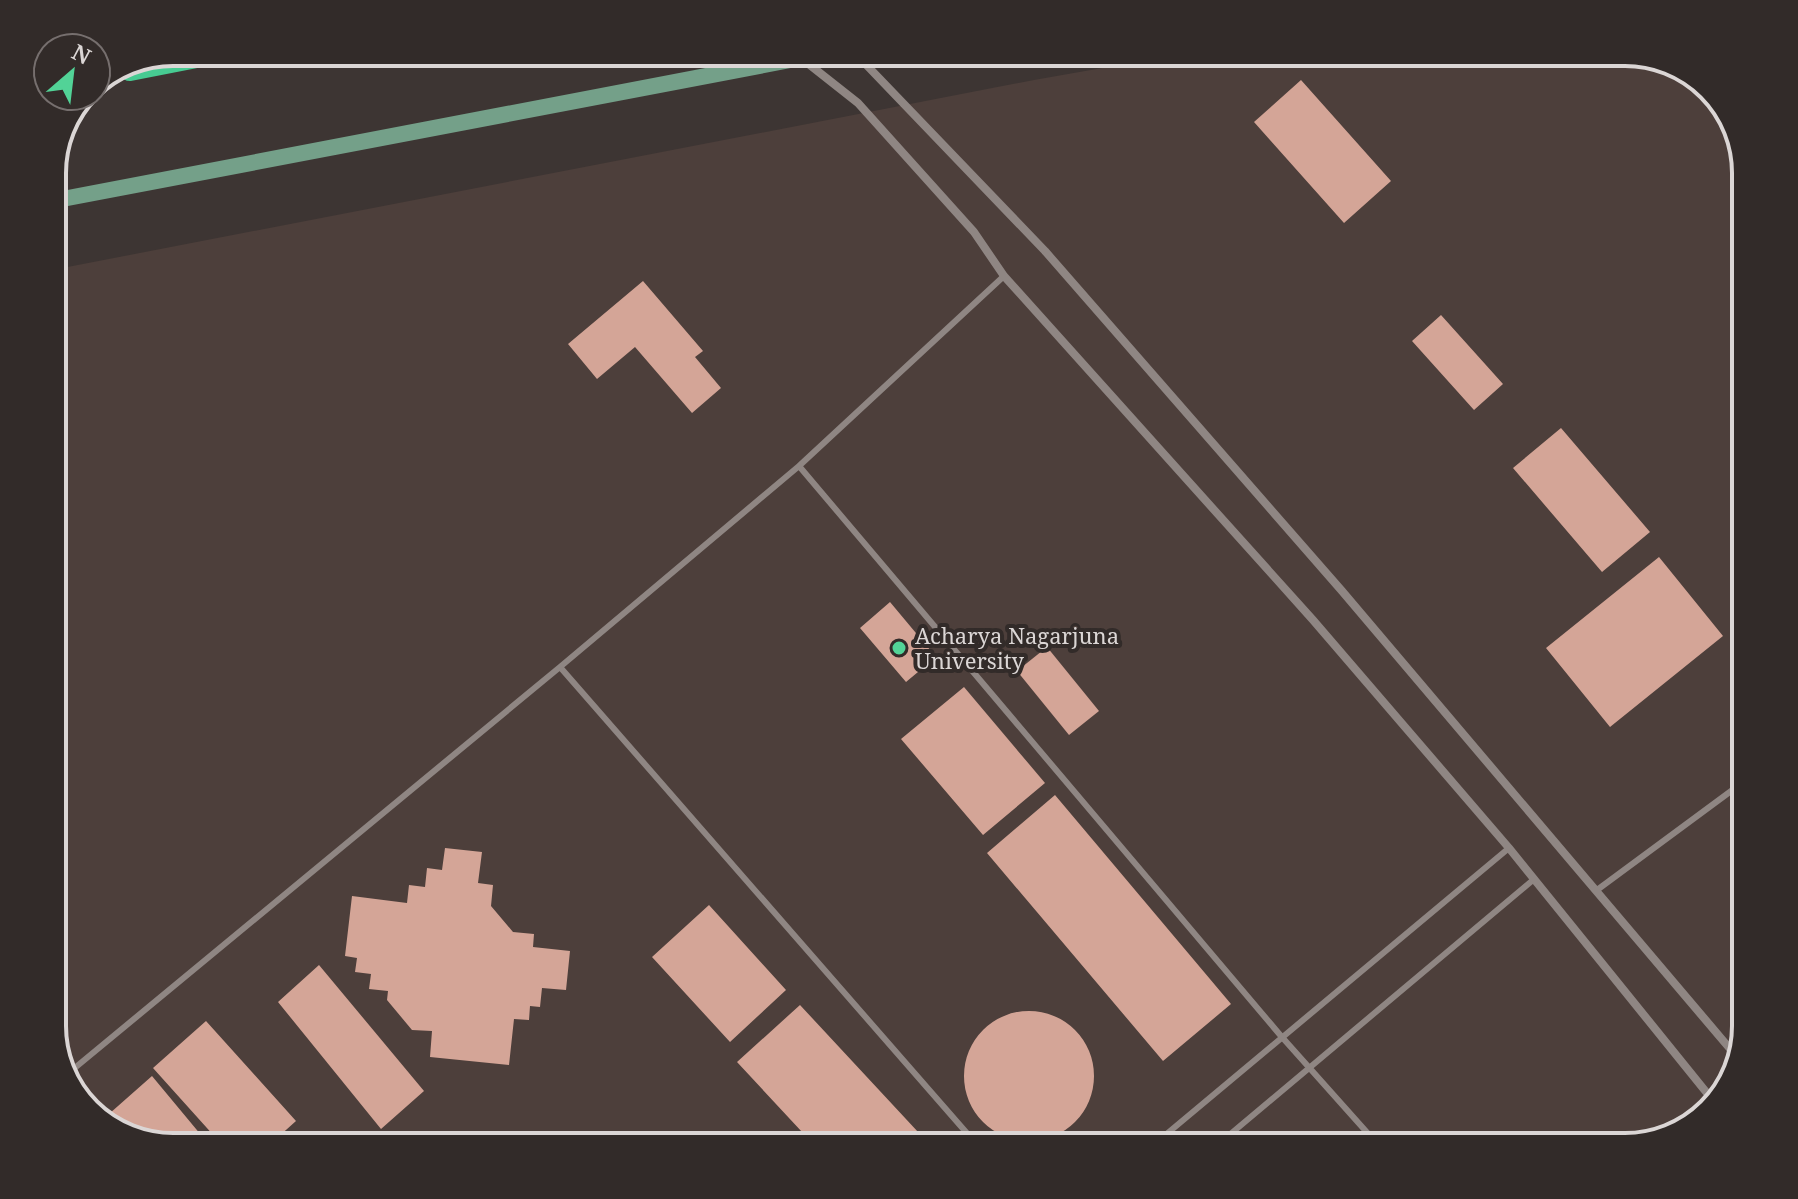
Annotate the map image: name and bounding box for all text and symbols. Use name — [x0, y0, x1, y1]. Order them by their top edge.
north arrow — [32, 32, 112, 112]
text: N — [67, 36, 97, 71]
place label: Acharya Nagarjuna University — [915, 620, 1119, 675]
marker: Acharya Nagarjuna University — [890, 639, 908, 657]

